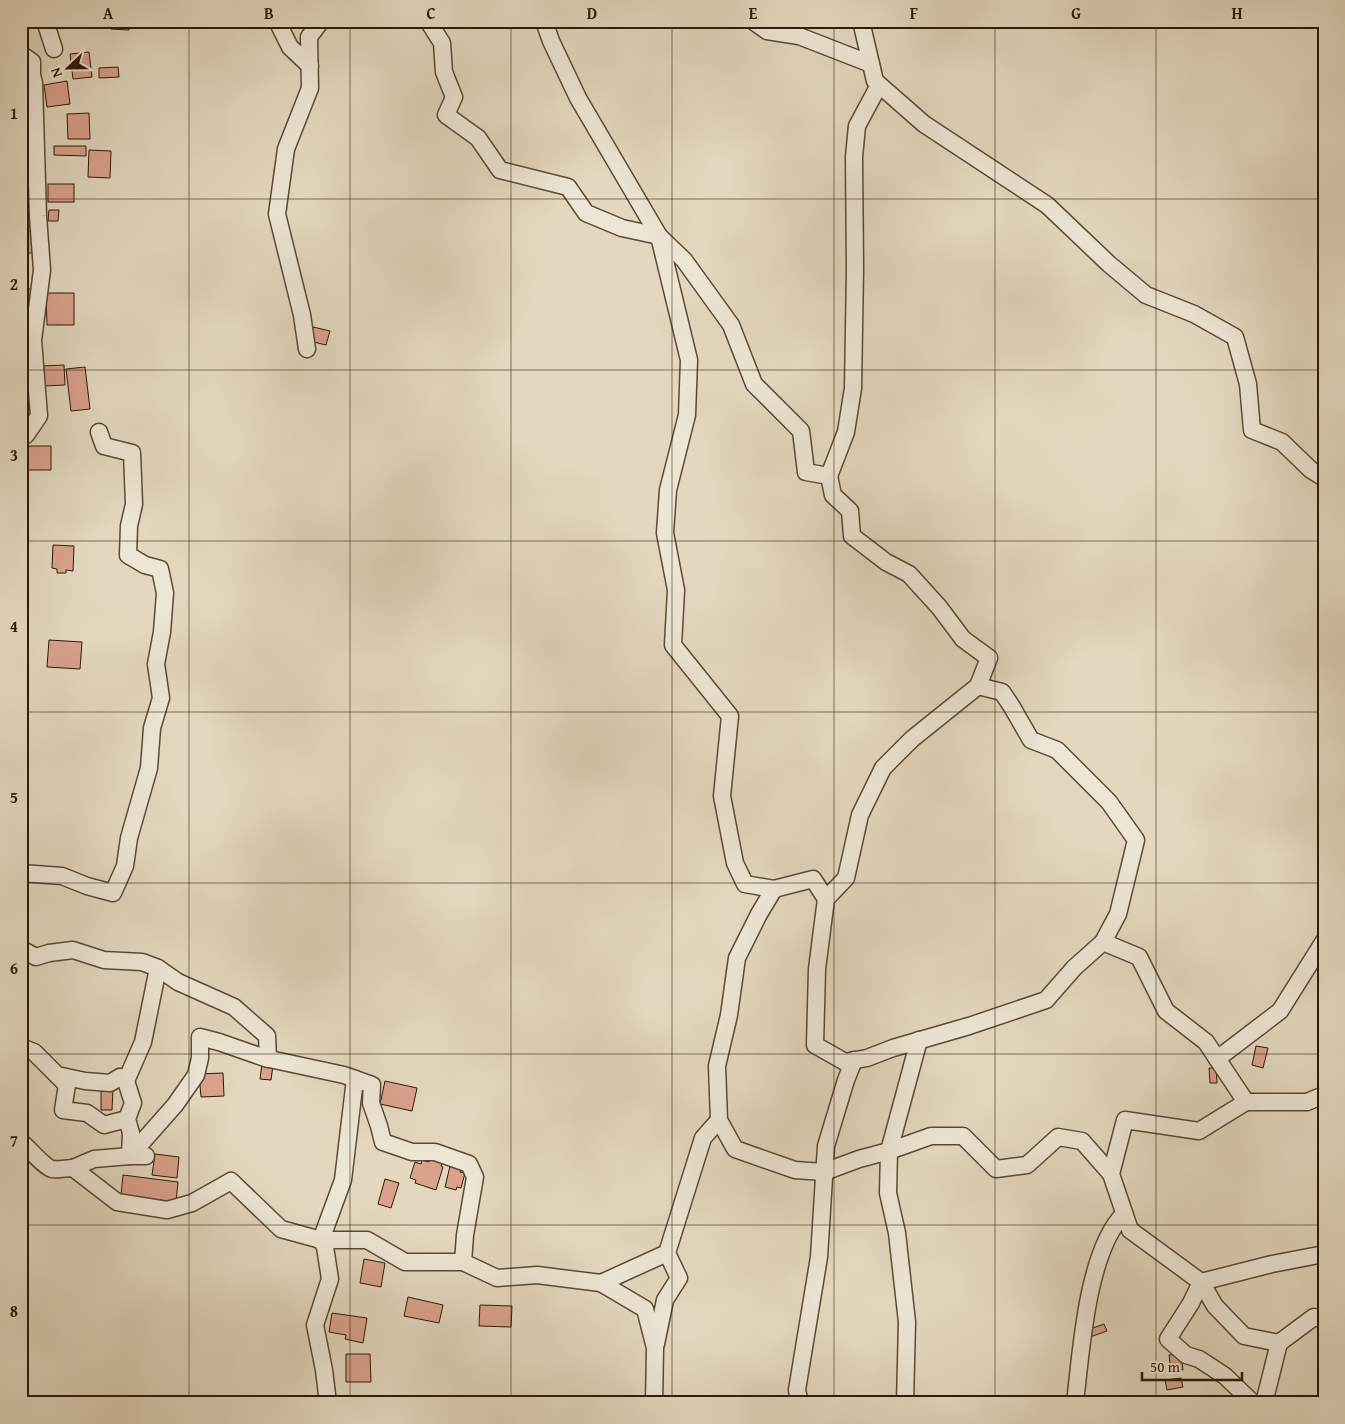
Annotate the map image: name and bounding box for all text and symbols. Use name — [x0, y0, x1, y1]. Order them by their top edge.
text: A — [103, 1, 114, 25]
text: B — [264, 1, 274, 25]
text: C — [426, 1, 436, 25]
text: D — [587, 1, 597, 25]
text: E — [749, 1, 758, 25]
text: F — [910, 1, 918, 25]
text: G — [1071, 1, 1081, 25]
text: H — [1231, 1, 1243, 25]
north arrow — [42, 42, 92, 92]
text: N — [45, 64, 67, 81]
text: 1 — [10, 101, 18, 125]
text: 2 — [10, 272, 18, 296]
text: 3 — [10, 443, 18, 467]
text: 4 — [10, 614, 18, 638]
text: 5 — [10, 785, 18, 809]
text: 6 — [10, 956, 18, 980]
text: 7 — [10, 1128, 18, 1152]
text: 8 — [10, 1299, 18, 1323]
scale bar — [1142, 1349, 1242, 1381]
text: 50 m — [1150, 1356, 1181, 1377]

